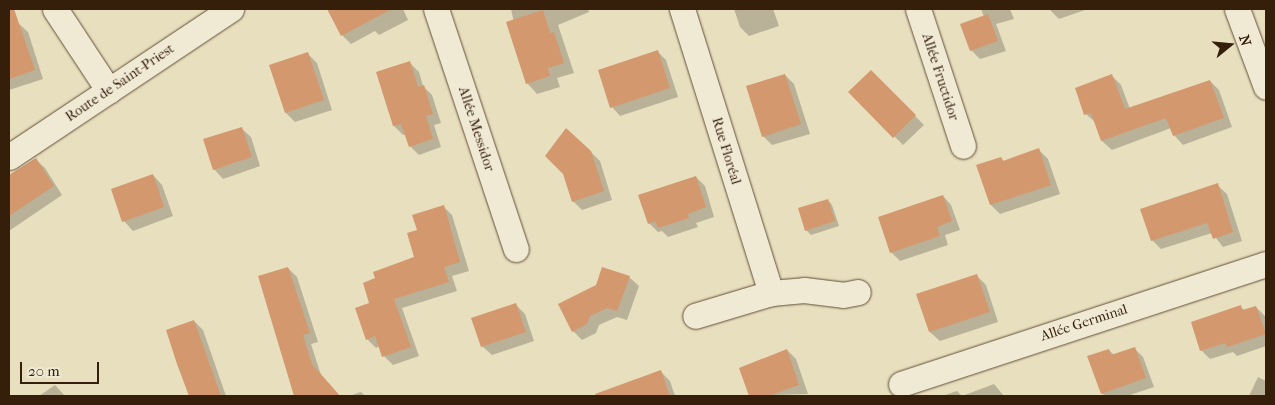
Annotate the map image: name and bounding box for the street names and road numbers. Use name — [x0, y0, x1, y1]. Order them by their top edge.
street label: Allée Fructidor — [918, 31, 962, 123]
street label: Route de Saint-Priest — [63, 40, 177, 126]
street label: Allée Messidor — [454, 85, 498, 173]
street label: Rue Floréal — [708, 115, 744, 187]
street label: Allée Germinal — [1038, 301, 1130, 345]

